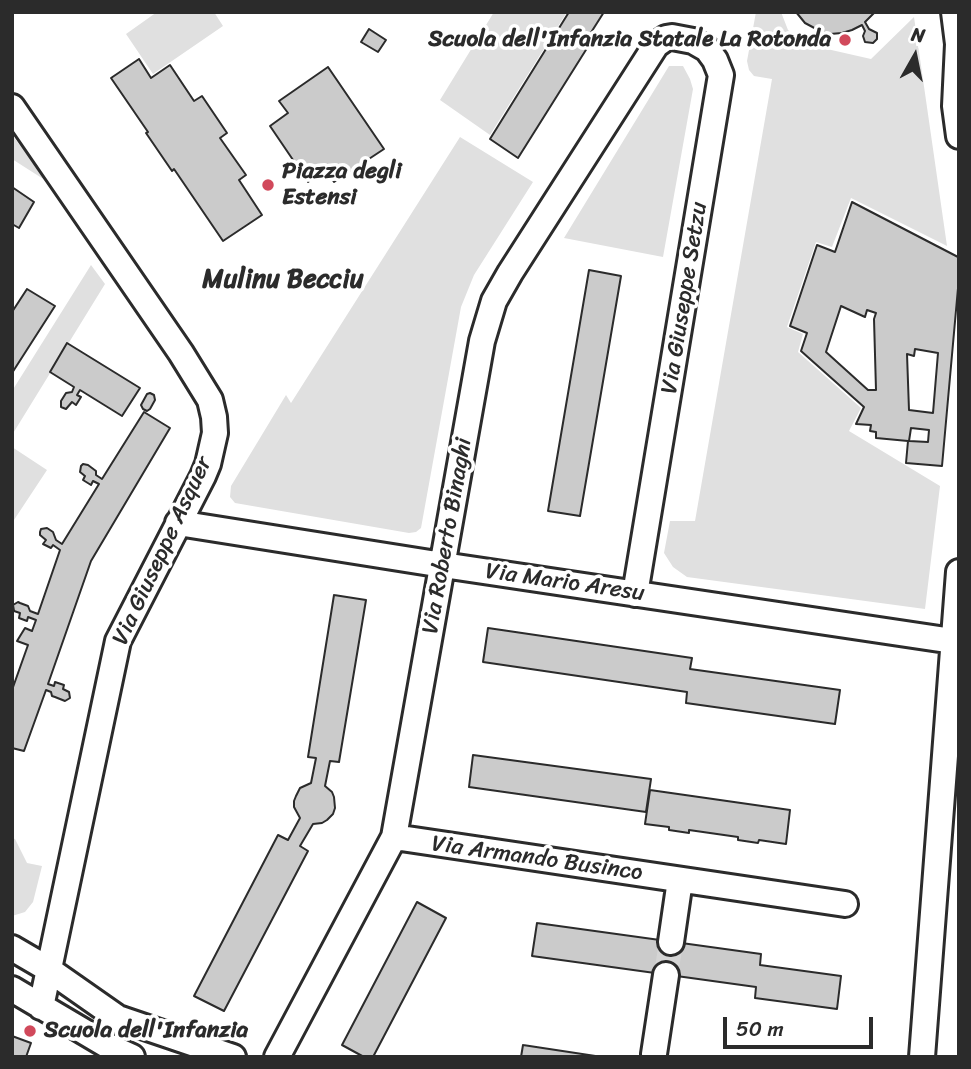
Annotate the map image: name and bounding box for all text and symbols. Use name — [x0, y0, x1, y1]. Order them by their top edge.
text: N — [909, 17, 927, 52]
north arrow — [880, 21, 950, 91]
place label: Scuola dell'Infanzia Statale La Rotonda — [428, 26, 831, 54]
marker: Scuola dell'Infanzia Statale La Rotonda — [837, 32, 853, 48]
place label: Piazza degli Estensi — [282, 158, 402, 212]
marker: Piazza degli Estensi — [260, 177, 276, 193]
street label: Via Giuseppe Setzu — [656, 200, 714, 396]
district label: Mulinu Becciu — [202, 264, 364, 296]
street label: Via Roberto Binaghi — [417, 436, 479, 636]
street label: Via Giuseppe Asquer — [107, 452, 219, 650]
street label: Via Mario Aresu — [484, 558, 646, 608]
street label: Via Armando Businco — [430, 831, 644, 887]
scale bar — [726, 1002, 876, 1046]
text: 50 m — [736, 1010, 784, 1048]
place label: Scuola dell'Infanzia — [44, 1017, 248, 1045]
marker: Scuola dell'Infanzia — [22, 1023, 38, 1039]

